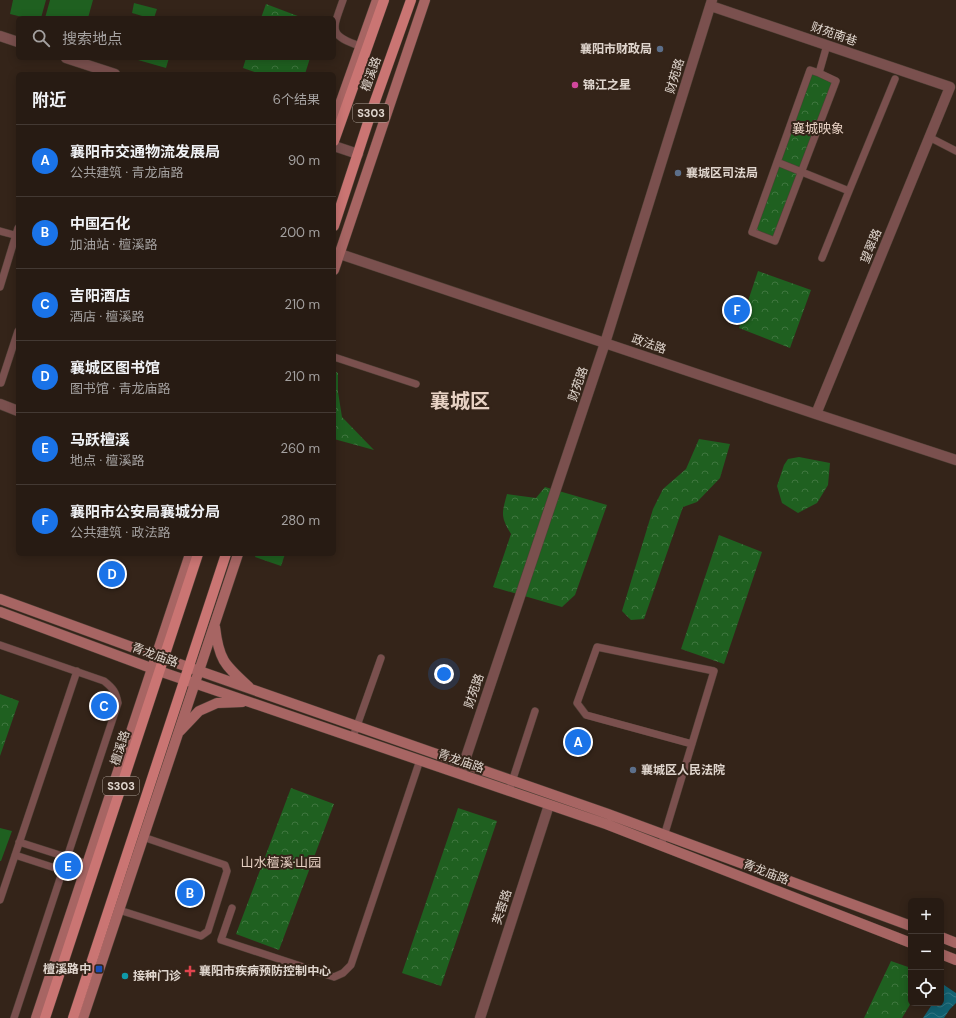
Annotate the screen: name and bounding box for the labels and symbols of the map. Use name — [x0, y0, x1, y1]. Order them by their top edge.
street label: 财苑南巷 — [809, 19, 859, 49]
place label: 襄阳市财政局 — [580, 41, 652, 57]
marker: 襄阳市财政局 — [655, 44, 665, 54]
street label: 檀溪路 — [357, 54, 385, 94]
street label: 财苑路 — [662, 56, 688, 96]
place label: 锦江之星 — [583, 77, 631, 93]
marker: 锦江之星 — [570, 80, 580, 90]
road number: S303 — [353, 104, 389, 122]
district label: 襄城映象 — [792, 120, 844, 137]
place label: 襄城区司法局 — [686, 165, 758, 181]
marker: 襄城区司法局 — [673, 168, 683, 178]
street label: 望翠路 — [857, 226, 885, 266]
pin: F — [724, 295, 750, 325]
street label: 政法路 — [629, 331, 669, 357]
street label: 财苑路 — [565, 364, 591, 404]
district label: 襄城区 — [430, 388, 490, 414]
pin: D — [99, 559, 125, 589]
street label: 青龙庙路 — [130, 639, 180, 671]
your location — [434, 664, 454, 684]
street label: 财苑路 — [461, 671, 487, 711]
pin: C — [91, 691, 117, 721]
pin: A — [565, 727, 591, 757]
street label: 檀溪路 — [107, 728, 133, 768]
street label: 青龙庙路 — [436, 746, 486, 776]
place label: 襄城区人民法院 — [641, 762, 725, 778]
marker: 襄城区人民法院 — [628, 765, 638, 775]
road number: S303 — [103, 777, 139, 795]
pin: E — [55, 851, 81, 881]
district label: 山水檀溪·山园 — [241, 854, 321, 871]
street label: 青龙庙路 — [741, 856, 791, 888]
pin: B — [177, 878, 203, 908]
street label: 芙蓉路 — [489, 887, 515, 927]
place label: 檀溪路中 — [43, 961, 91, 977]
place label: 襄阳市疾病预防控制中心 — [199, 963, 331, 979]
marker: 檀溪路中 — [94, 964, 104, 974]
marker: 襄阳市疾病预防控制中心 — [184, 965, 196, 977]
place label: 接种门诊 — [133, 968, 182, 984]
marker: 接种门诊 — [120, 971, 130, 981]

